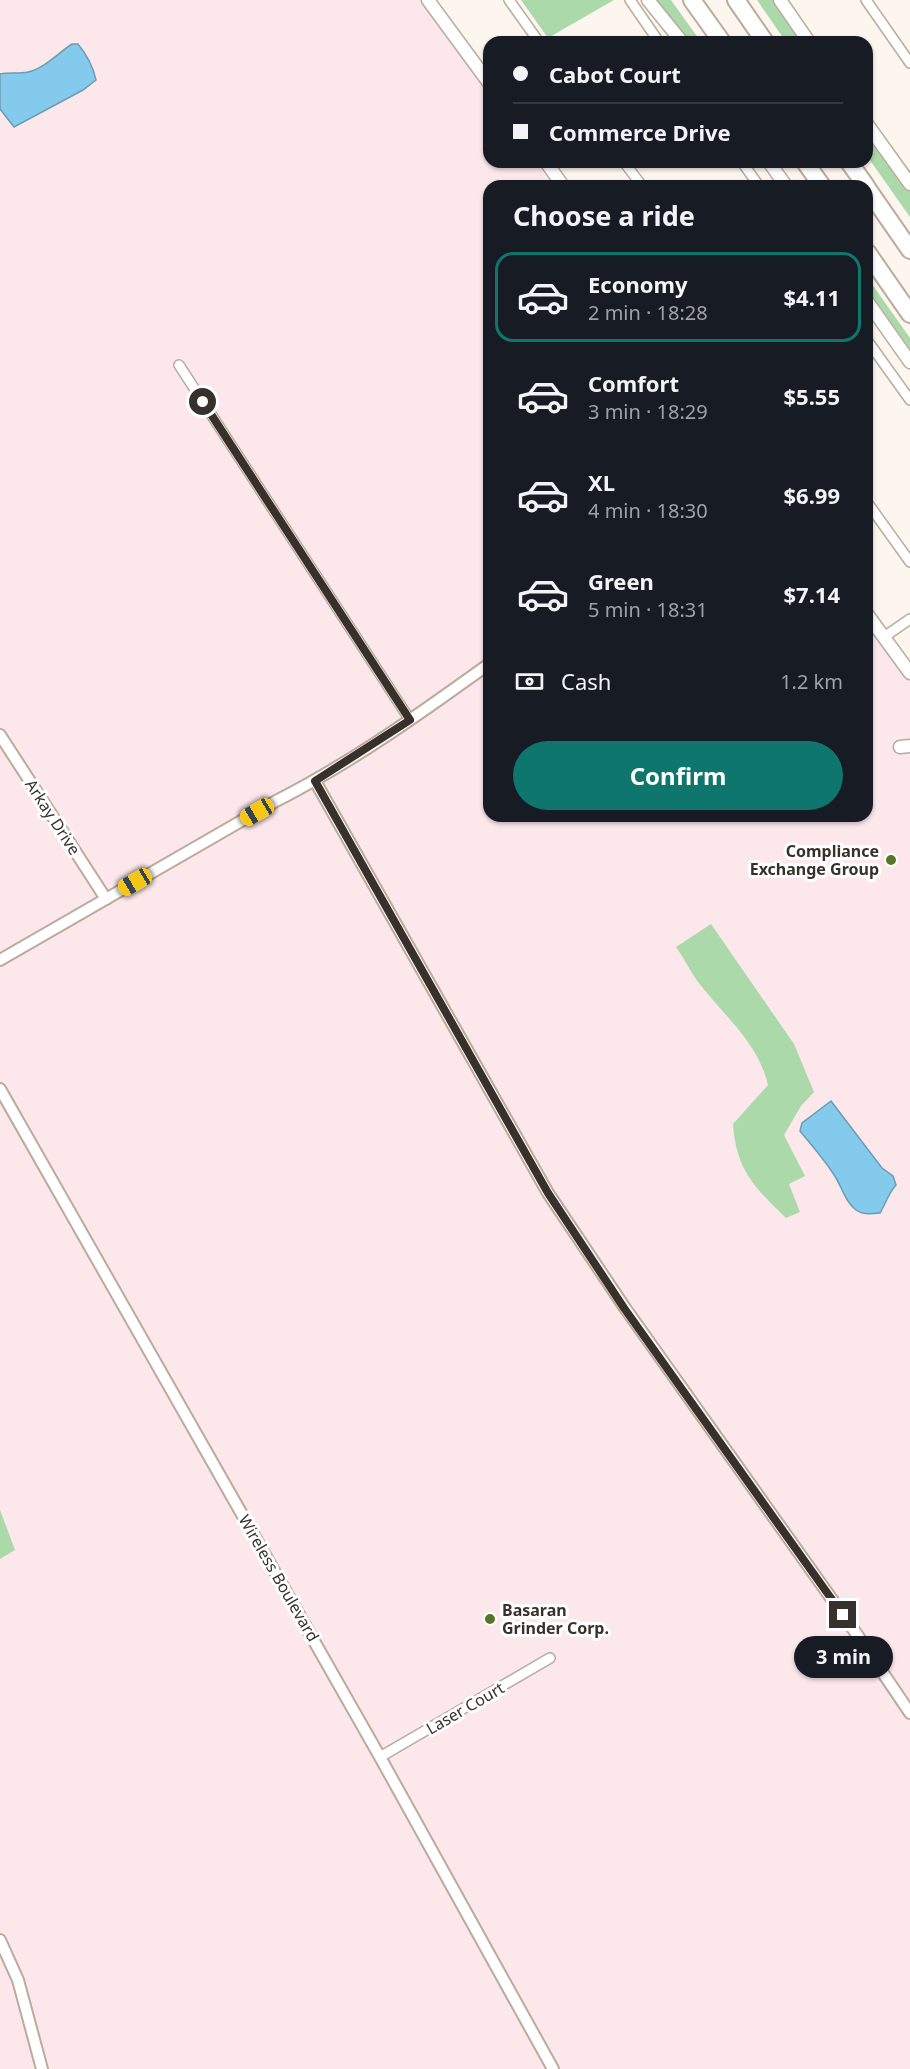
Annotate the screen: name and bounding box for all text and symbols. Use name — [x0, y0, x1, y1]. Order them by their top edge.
text: Cabot Court — [549, 59, 681, 89]
text: Commerce Drive — [549, 117, 731, 147]
text: Choose a ride — [513, 197, 695, 234]
text: Economy — [588, 269, 687, 299]
icon: car — [516, 270, 570, 324]
text: $4.11 — [783, 282, 840, 312]
text: 2 min · 18:28 — [588, 299, 708, 326]
text: Comfort — [588, 368, 679, 398]
icon: car — [516, 369, 570, 423]
text: $5.55 — [783, 381, 840, 411]
route start — [189, 388, 216, 415]
text: 3 min · 18:29 — [588, 398, 708, 425]
text: XL — [588, 467, 615, 497]
icon: car — [516, 468, 570, 522]
text: $6.99 — [783, 480, 840, 510]
text: 4 min · 18:30 — [588, 497, 708, 524]
text: Green — [588, 566, 654, 596]
icon: car — [516, 567, 570, 621]
text: $7.14 — [783, 579, 840, 609]
text: 5 min · 18:31 — [588, 596, 708, 623]
icon: cash — [513, 665, 546, 698]
text: Cash — [561, 666, 611, 696]
text: 1.2 km — [780, 668, 843, 695]
button: Confirm — [513, 741, 843, 810]
street label: Arkay Drive — [20, 775, 86, 859]
car — [237, 795, 277, 829]
place label: Compliance Exchange Group — [750, 840, 879, 880]
marker: Compliance Exchange Group — [884, 853, 898, 867]
car — [115, 865, 155, 899]
street label: Wireless Boulevard — [234, 1511, 324, 1645]
place label: Basaran Grinder Corp. — [502, 1599, 609, 1639]
route end — [829, 1601, 856, 1628]
marker: Basaran Grinder Corp. — [483, 1612, 497, 1626]
callout: 3 min — [794, 1636, 892, 1678]
text: 3 min — [816, 1643, 871, 1670]
street label: Laser Court — [422, 1677, 508, 1739]

